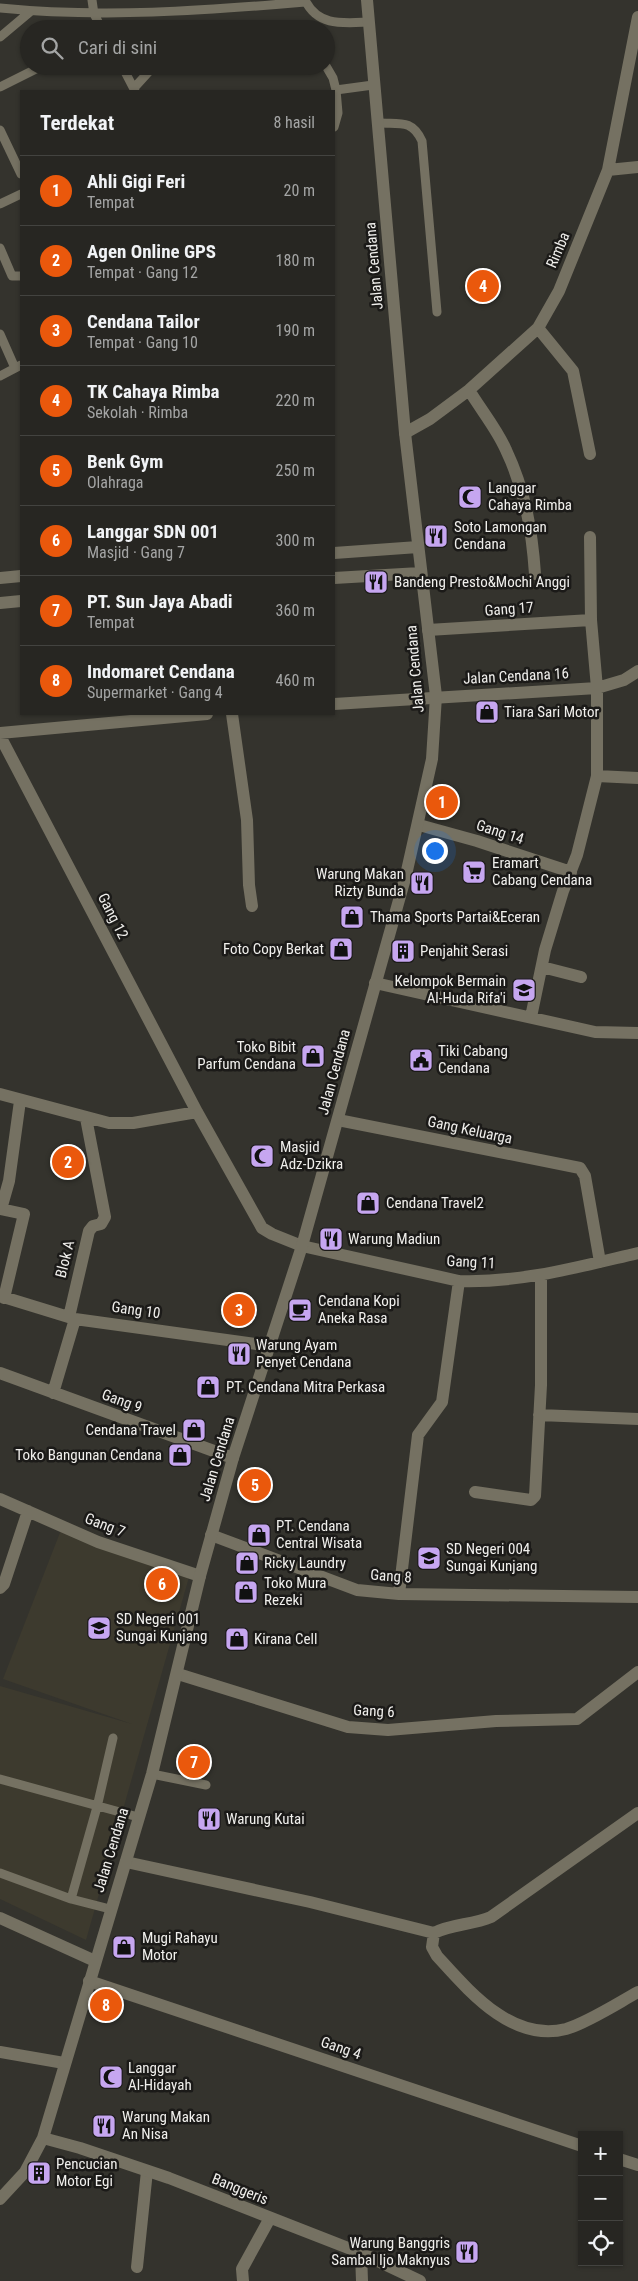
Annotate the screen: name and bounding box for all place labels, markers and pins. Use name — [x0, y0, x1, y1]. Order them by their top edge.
pin: 4 — [467, 267, 499, 305]
place label: Langgar Cahaya Rimba — [488, 479, 572, 514]
mosque icon: Langgar Cahaya Rimba — [457, 484, 483, 510]
place label: Soto Lamongan Cendana — [454, 518, 547, 553]
restaurant icon: Soto Lamongan Cendana — [423, 523, 449, 549]
restaurant icon: Bandeng Presto&Mochi Anggi — [363, 569, 389, 595]
place label: Bandeng Presto&Mochi Anggi — [394, 573, 570, 591]
shop icon: Tiara Sari Motor — [474, 699, 500, 725]
place label: Tiara Sari Motor — [504, 703, 599, 721]
pin: 1 — [426, 783, 458, 821]
place label: Eramart Cabang Cendana — [492, 854, 592, 889]
supermarket icon: Eramart Cabang Cendana — [461, 859, 487, 885]
place label: Warung Makan Rizty Bunda — [316, 865, 404, 900]
restaurant icon: Warung Makan Rizty Bunda — [409, 870, 435, 896]
shop icon: Thama Sports Partai&Eceran — [339, 904, 365, 930]
place label: Thama Sports Partai&Eceran — [370, 908, 540, 926]
shop icon: Foto Copy Berkat — [328, 936, 354, 962]
building icon: Penjahit Serasi — [390, 938, 416, 964]
place label: Foto Copy Berkat — [223, 940, 324, 958]
place label: Penjahit Serasi — [420, 942, 508, 960]
place label: Kelompok Bermain Al-Huda Rifa'i — [395, 972, 506, 1007]
school or university icon: Kelompok Bermain Al-Huda Rifa'i — [511, 977, 537, 1003]
place label: Toko Bibit Parfum Cendana — [197, 1038, 296, 1073]
place label: Tiki Cabang Cendana — [438, 1042, 508, 1077]
shop icon: Toko Bibit Parfum Cendana — [300, 1043, 326, 1069]
public building icon: Tiki Cabang Cendana — [408, 1047, 434, 1073]
place label: Masjid Adz-Dzikra — [280, 1138, 343, 1173]
pin: 2 — [52, 1143, 84, 1181]
mosque icon: Masjid Adz-Dzikra — [249, 1143, 275, 1169]
shop icon: Cendana Travel2 — [355, 1190, 381, 1216]
place label: Cendana Travel2 — [386, 1194, 484, 1212]
restaurant icon: Warung Madiun — [318, 1226, 344, 1252]
place label: Warung Madiun — [348, 1230, 440, 1248]
pin: 3 — [223, 1291, 255, 1329]
place label: Cendana Kopi Aneka Rasa — [318, 1292, 400, 1327]
cafe icon: Cendana Kopi Aneka Rasa — [287, 1297, 313, 1323]
place label: Warung Ayam Penyet Cendana — [256, 1336, 351, 1371]
restaurant icon: Warung Ayam Penyet Cendana — [226, 1341, 252, 1367]
shop icon: PT. Cendana Mitra Perkasa — [195, 1374, 221, 1400]
place label: PT. Cendana Mitra Perkasa — [226, 1378, 385, 1396]
shop icon: Cendana Travel — [181, 1417, 207, 1443]
place label: Cendana Travel — [86, 1421, 176, 1439]
shop icon: Toko Bangunan Cendana — [167, 1442, 193, 1468]
place label: Toko Bangunan Cendana — [15, 1446, 162, 1464]
pin: 5 — [239, 1466, 271, 1504]
place label: PT. Cendana Central Wisata — [276, 1517, 362, 1552]
shop icon: PT. Cendana Central Wisata — [246, 1522, 272, 1548]
place label: SD Negeri 004 Sungai Kunjang — [446, 1540, 538, 1575]
school or university icon: SD Negeri 004 Sungai Kunjang — [416, 1545, 442, 1571]
shop icon: Ricky Laundry — [234, 1550, 260, 1576]
place label: Ricky Laundry — [264, 1554, 346, 1572]
pin: 6 — [146, 1565, 178, 1603]
place label: Toko Mura Rezeki — [264, 1574, 326, 1609]
shop icon: Toko Mura Rezeki — [233, 1579, 259, 1605]
place label: SD Negeri 001 Sungai Kunjang — [116, 1610, 208, 1645]
school or university icon: SD Negeri 001 Sungai Kunjang — [86, 1615, 112, 1641]
shop icon: Kirana Cell — [224, 1626, 250, 1652]
place label: Kirana Cell — [254, 1630, 317, 1648]
pin: 7 — [178, 1743, 210, 1781]
restaurant icon: Warung Kutai — [196, 1806, 222, 1832]
place label: Warung Kutai — [226, 1810, 305, 1828]
place label: Mugi Rahayu Motor — [142, 1929, 218, 1964]
shop icon: Mugi Rahayu Motor — [111, 1934, 137, 1960]
pin: 8 — [90, 1986, 122, 2024]
place label: Langgar Al-Hidayah — [128, 2059, 192, 2094]
mosque icon: Langgar Al-Hidayah — [98, 2064, 124, 2090]
place label: Warung Makan An Nisa — [122, 2108, 210, 2143]
restaurant icon: Warung Makan An Nisa — [91, 2113, 117, 2139]
place label: Pencucian Motor Egi — [56, 2155, 118, 2190]
building icon: Pencucian Motor Egi — [26, 2160, 52, 2186]
place label: Warung Banggris Sambal Ijo Maknyus — [331, 2234, 450, 2269]
restaurant icon: Warung Banggris Sambal Ijo Maknyus — [454, 2239, 480, 2265]

